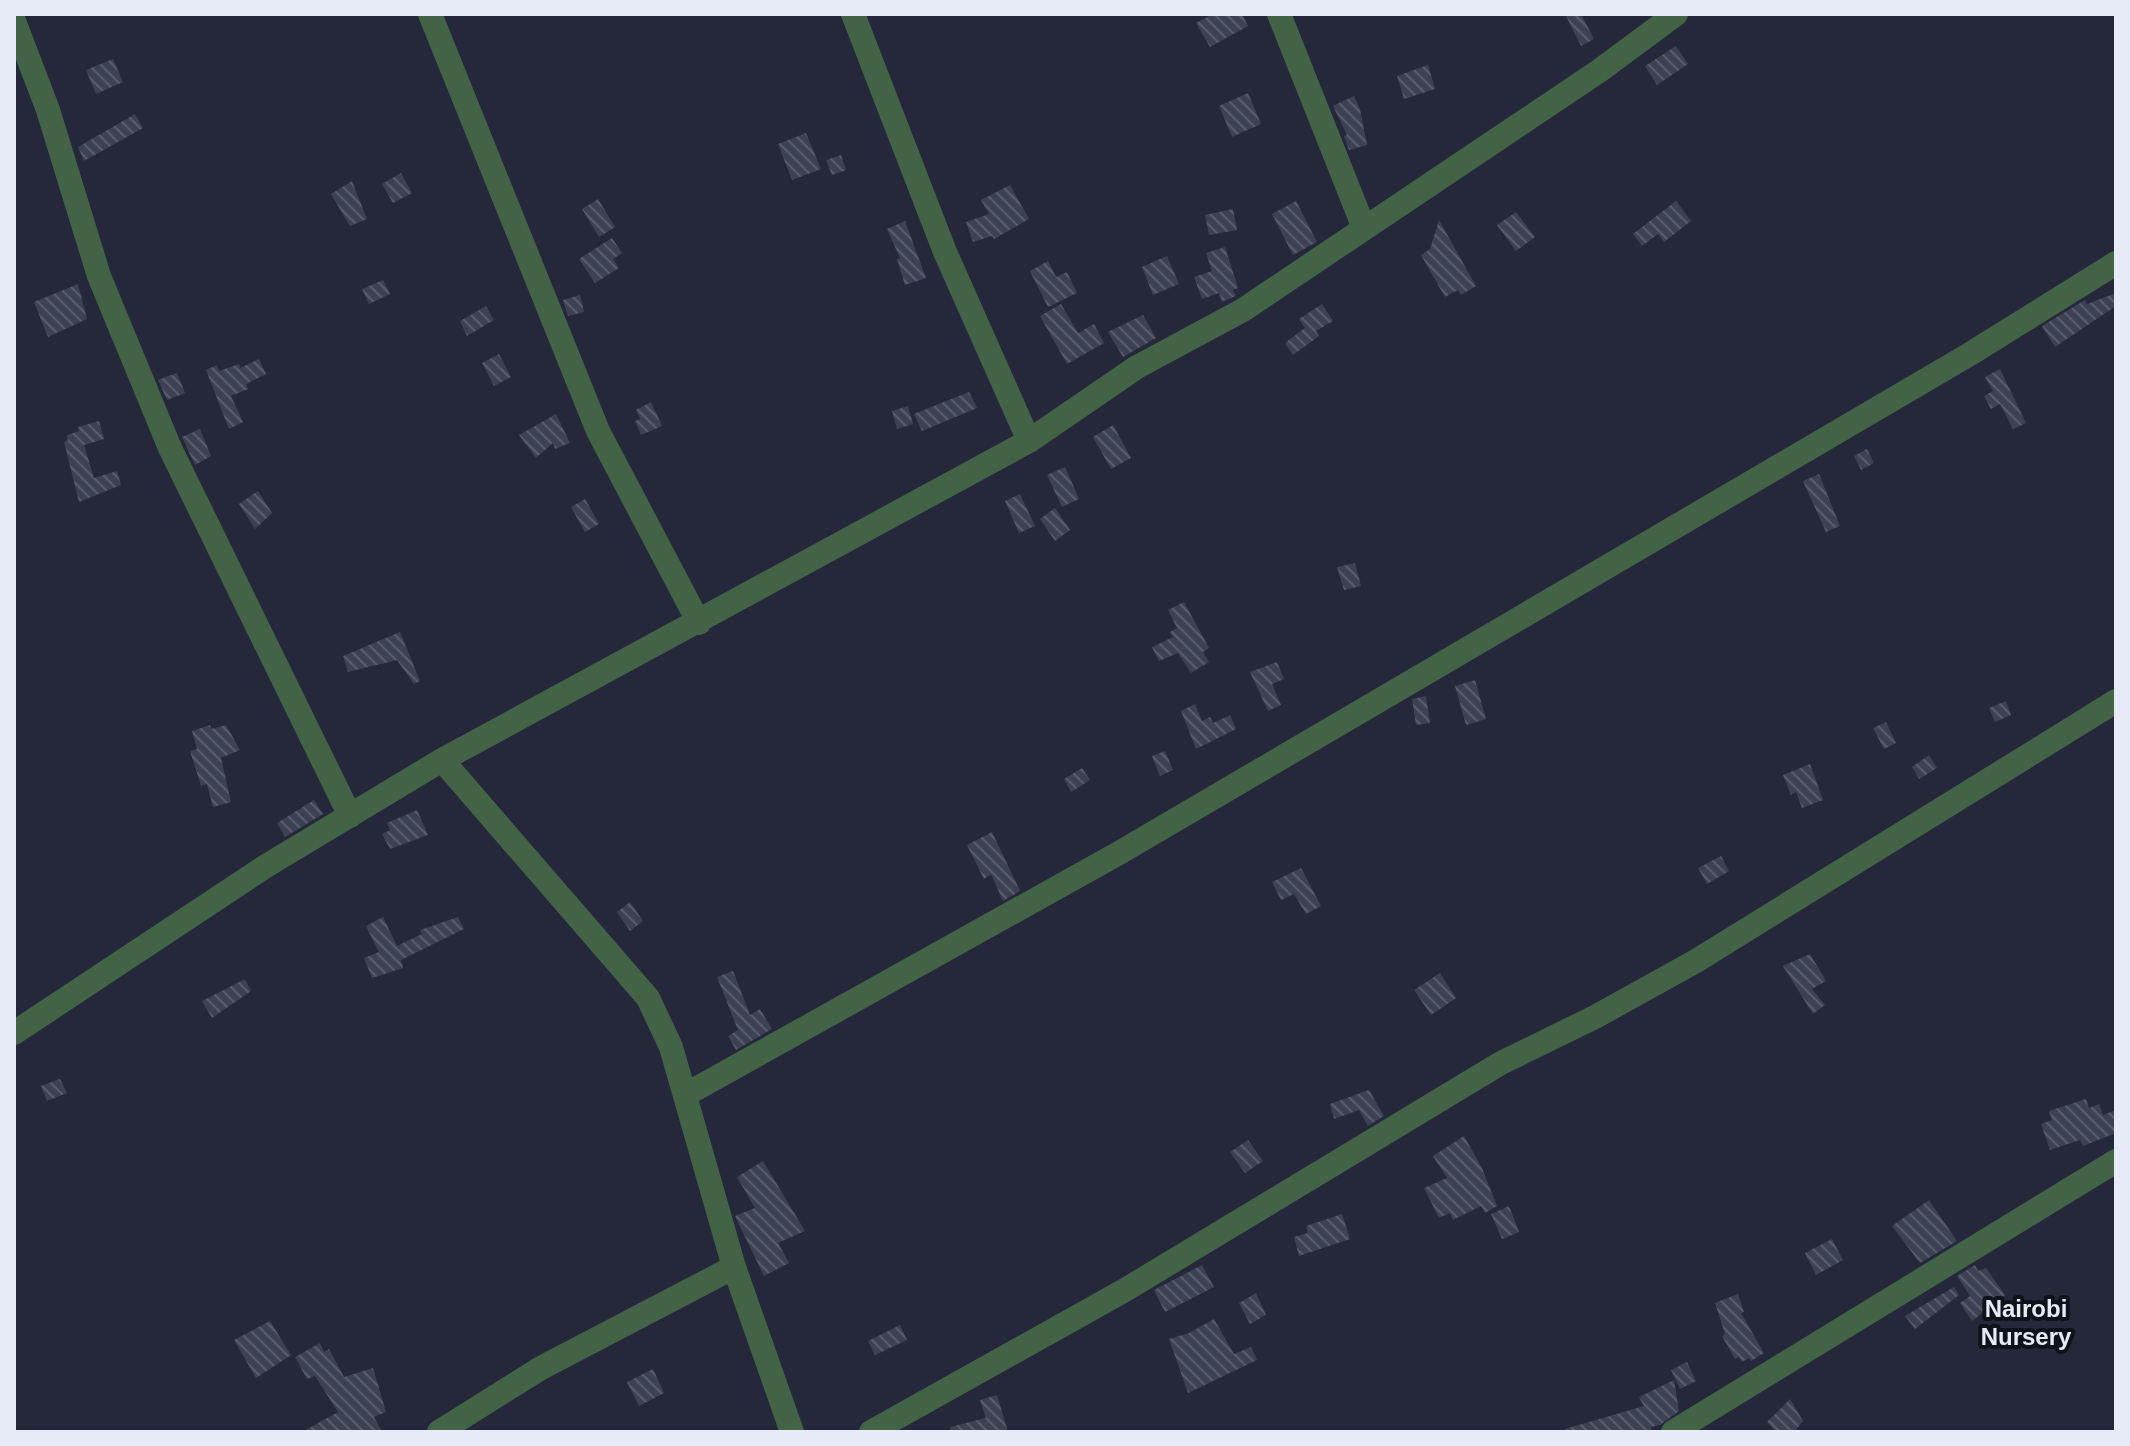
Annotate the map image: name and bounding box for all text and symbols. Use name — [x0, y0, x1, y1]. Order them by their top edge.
district label: Nairobi Nursery — [1981, 1295, 2072, 1350]

